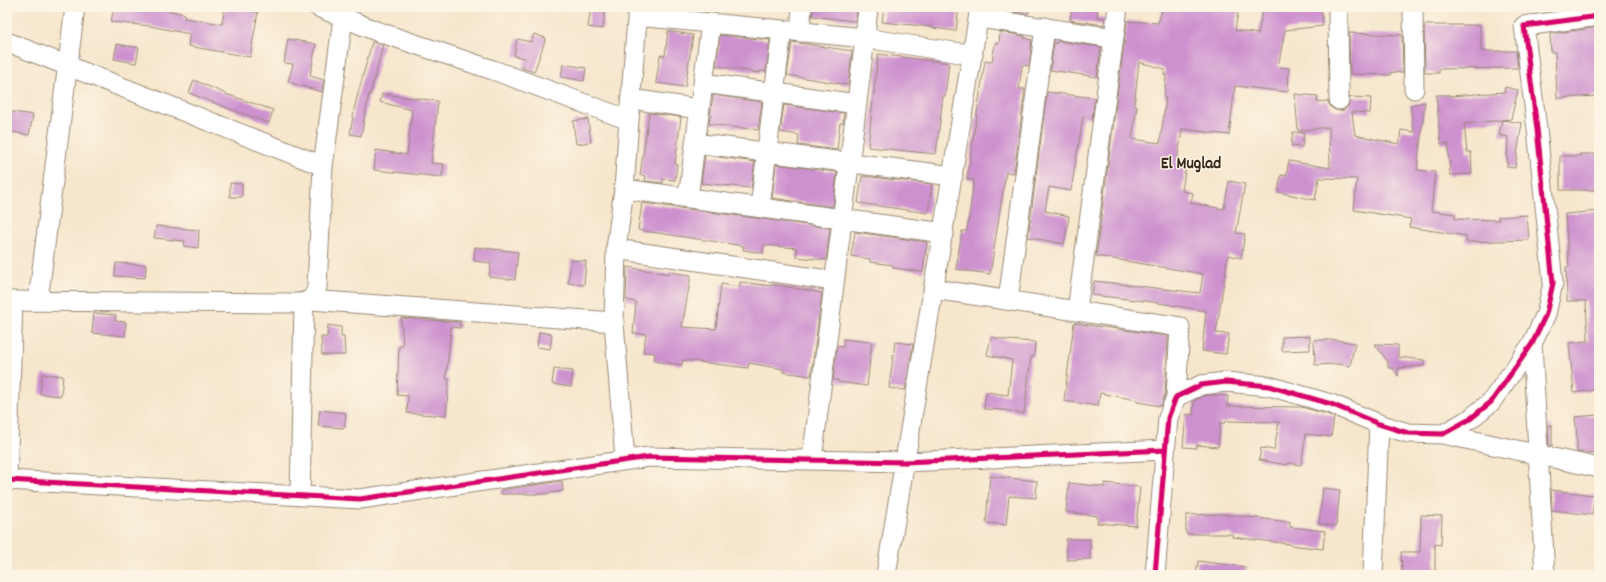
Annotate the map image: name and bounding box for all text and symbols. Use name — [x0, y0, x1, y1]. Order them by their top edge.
district label: El Muglad — [1161, 153, 1221, 177]

